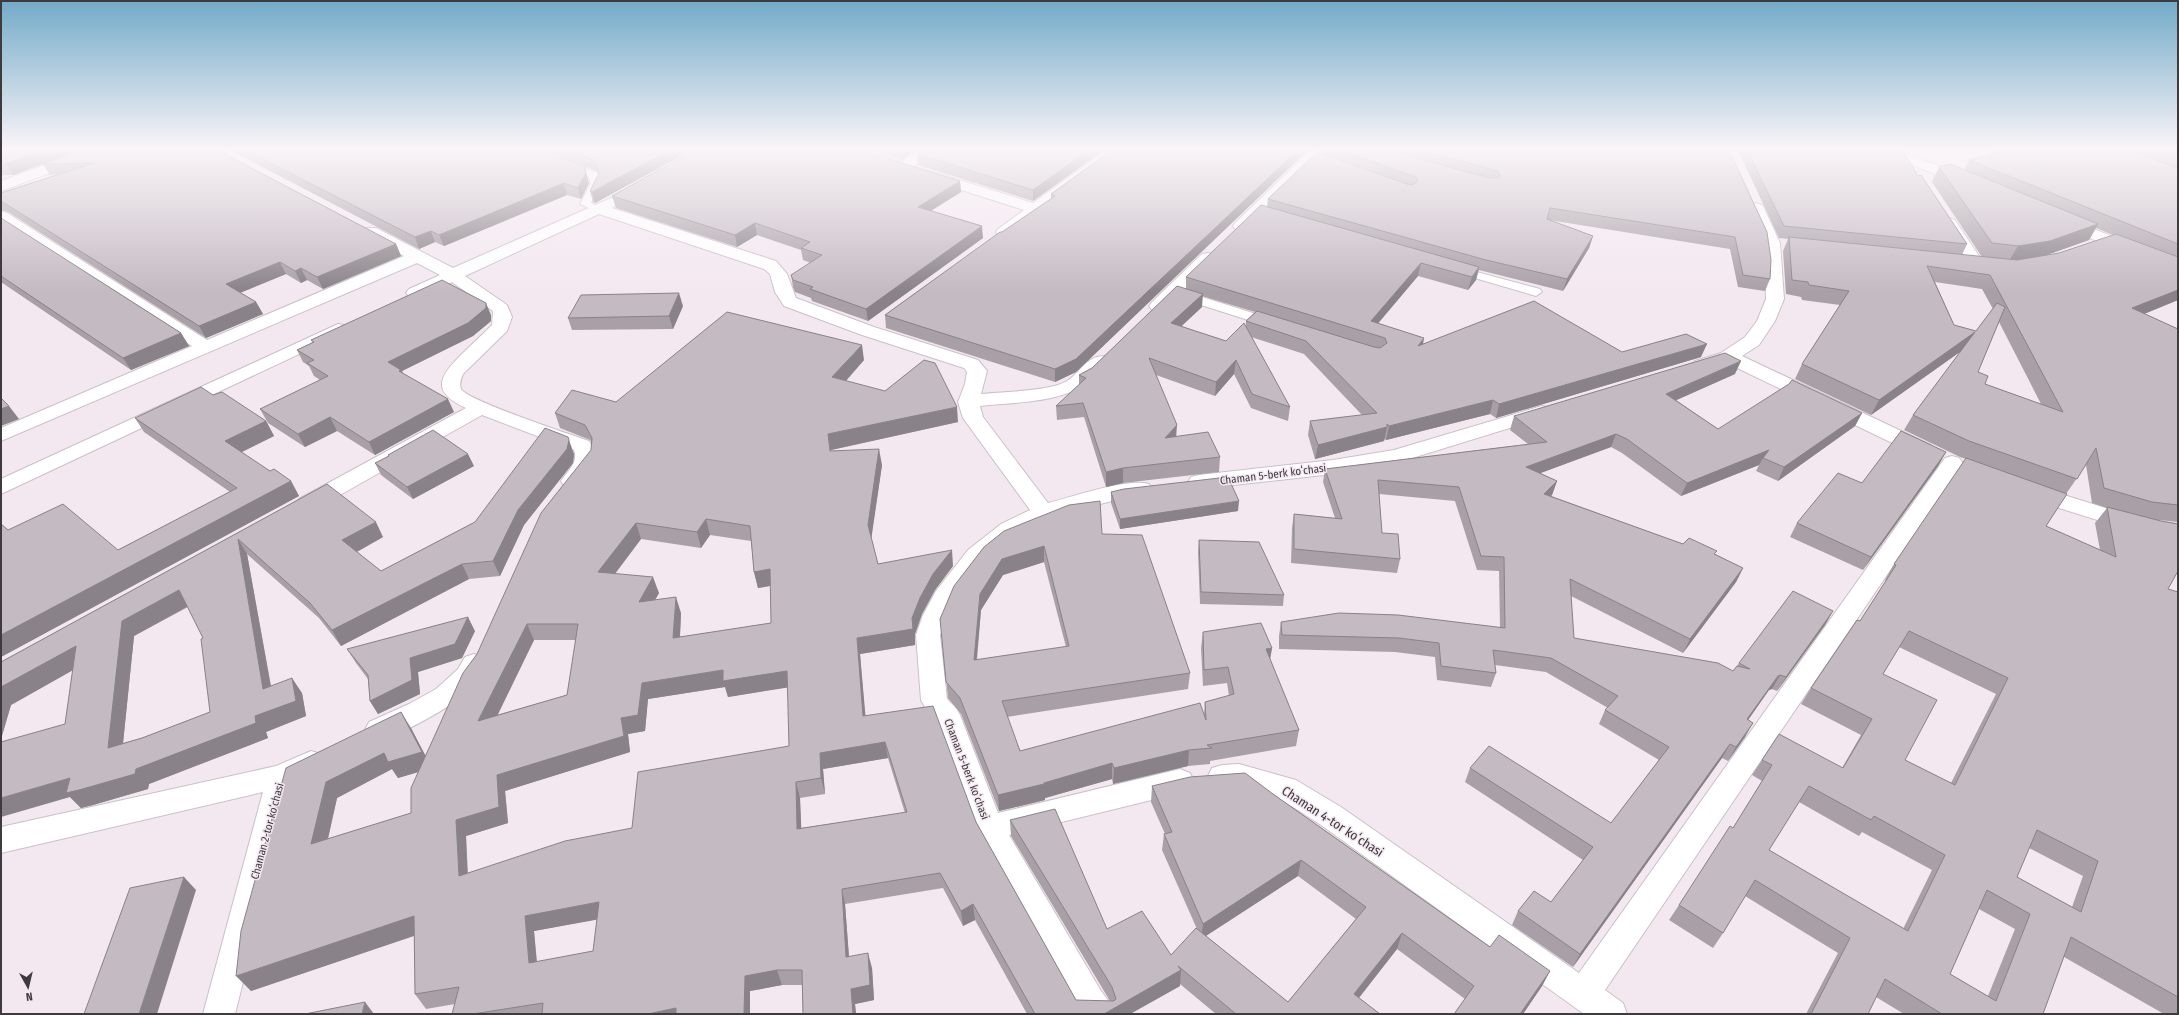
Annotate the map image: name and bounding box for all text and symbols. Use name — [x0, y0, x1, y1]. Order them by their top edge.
street label: Chaman 5-berk koʻchasi — [1219, 461, 1327, 487]
street label: Chaman 5-berk koʻchasi — [941, 717, 992, 822]
street label: Chaman 2-tor koʻchasi — [248, 781, 287, 881]
street label: Chaman 4-tor koʻchasi — [1279, 783, 1386, 860]
north arrow — [8, 967, 48, 1007]
text: N — [25, 990, 33, 1003]

